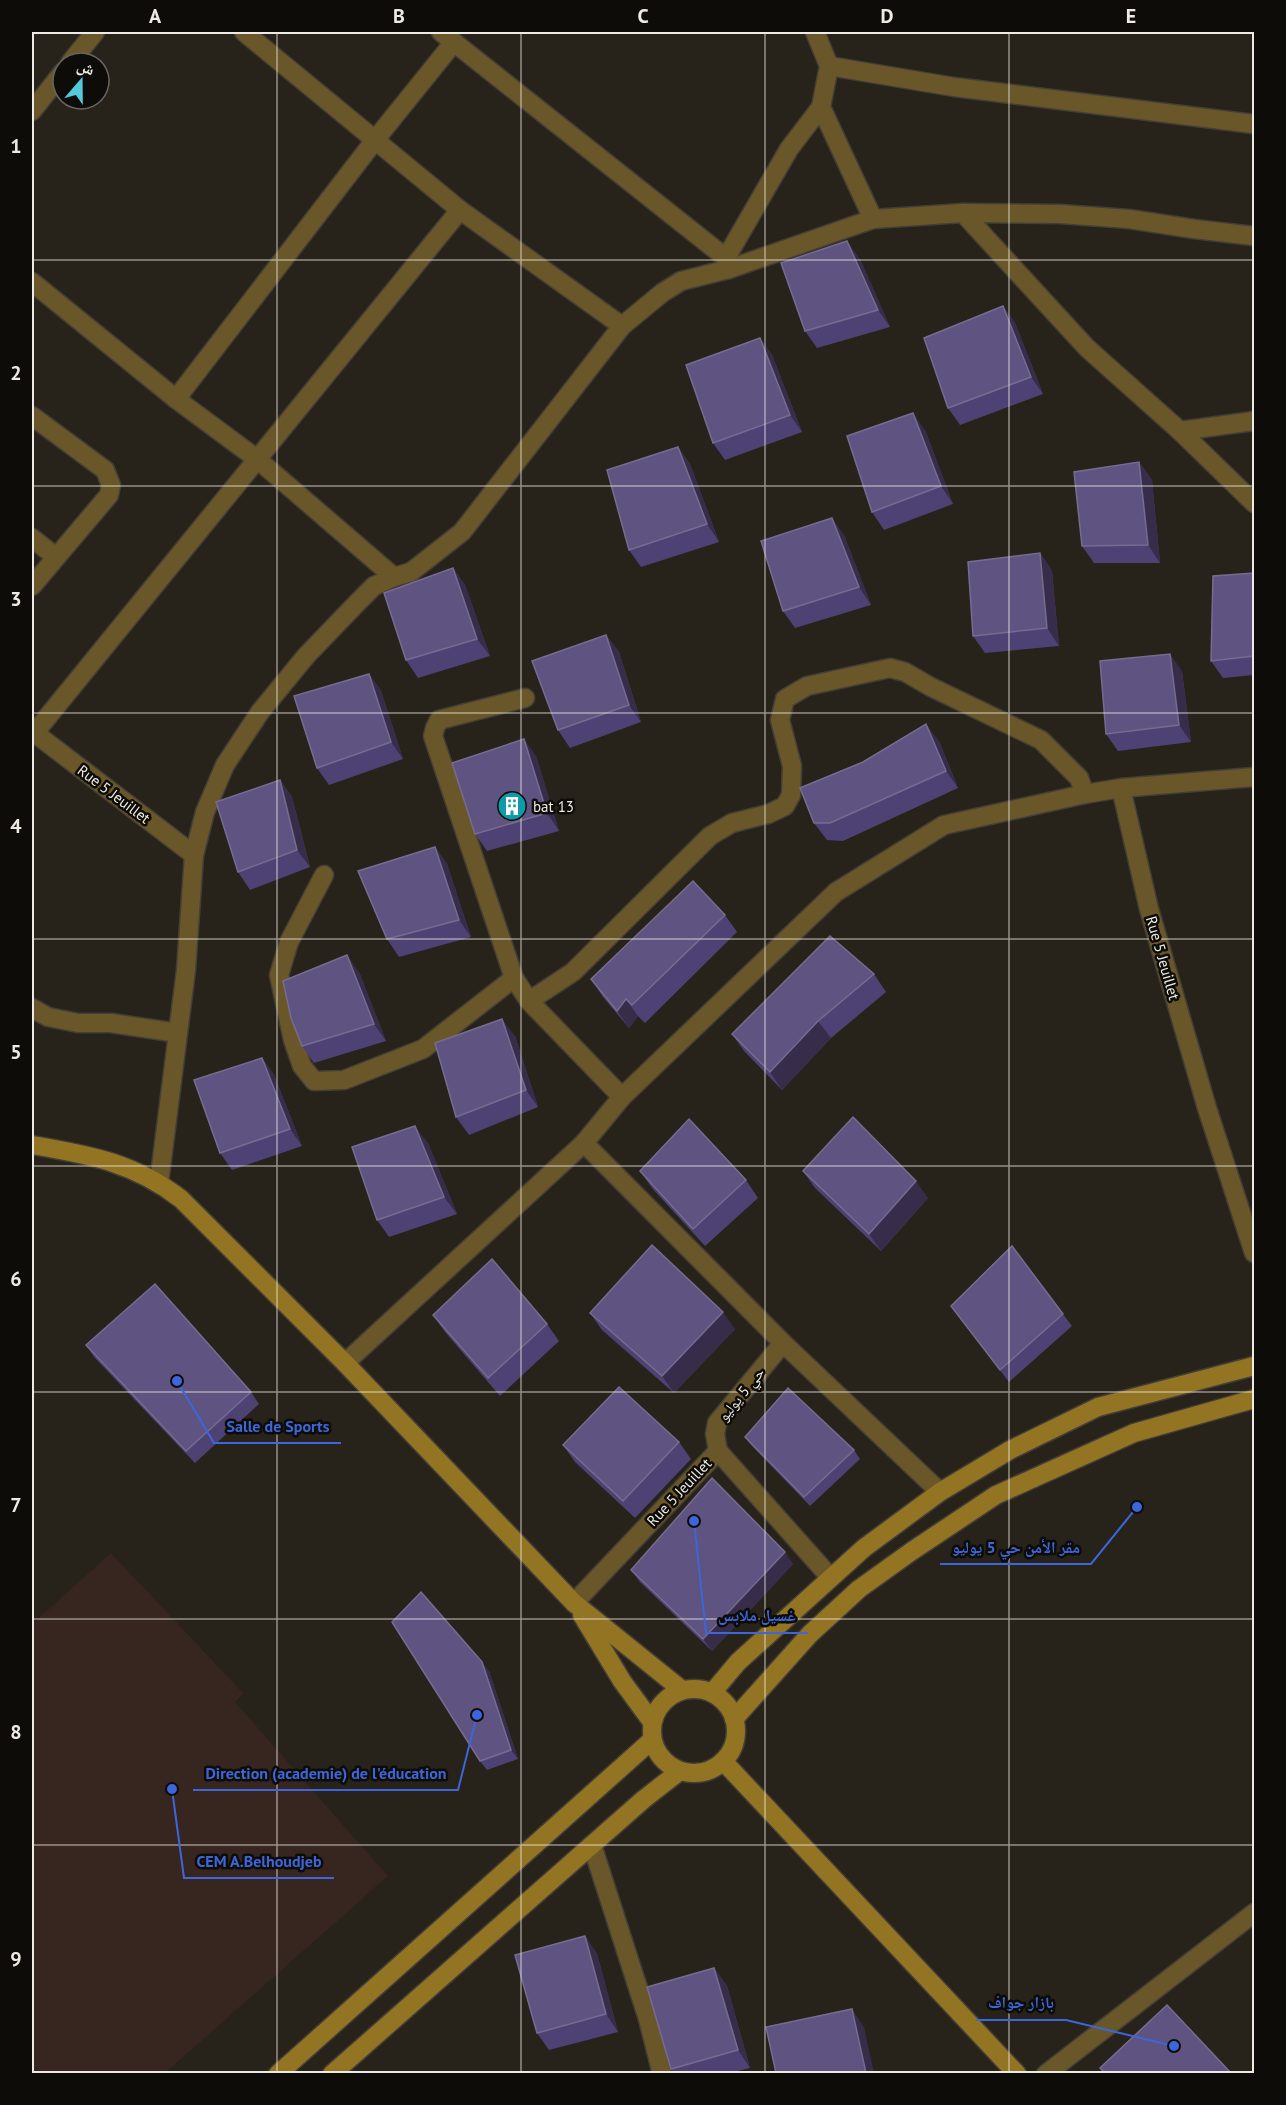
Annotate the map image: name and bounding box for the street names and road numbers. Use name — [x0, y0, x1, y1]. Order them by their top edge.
street label: Rue 5 Jeuillet — [74, 760, 154, 828]
street label: Rue 5 Jeuillet — [1142, 914, 1184, 1002]
street label: حي 5 يوليو — [714, 1363, 771, 1427]
street label: Rue 5 Jeuillet — [643, 1454, 715, 1530]

